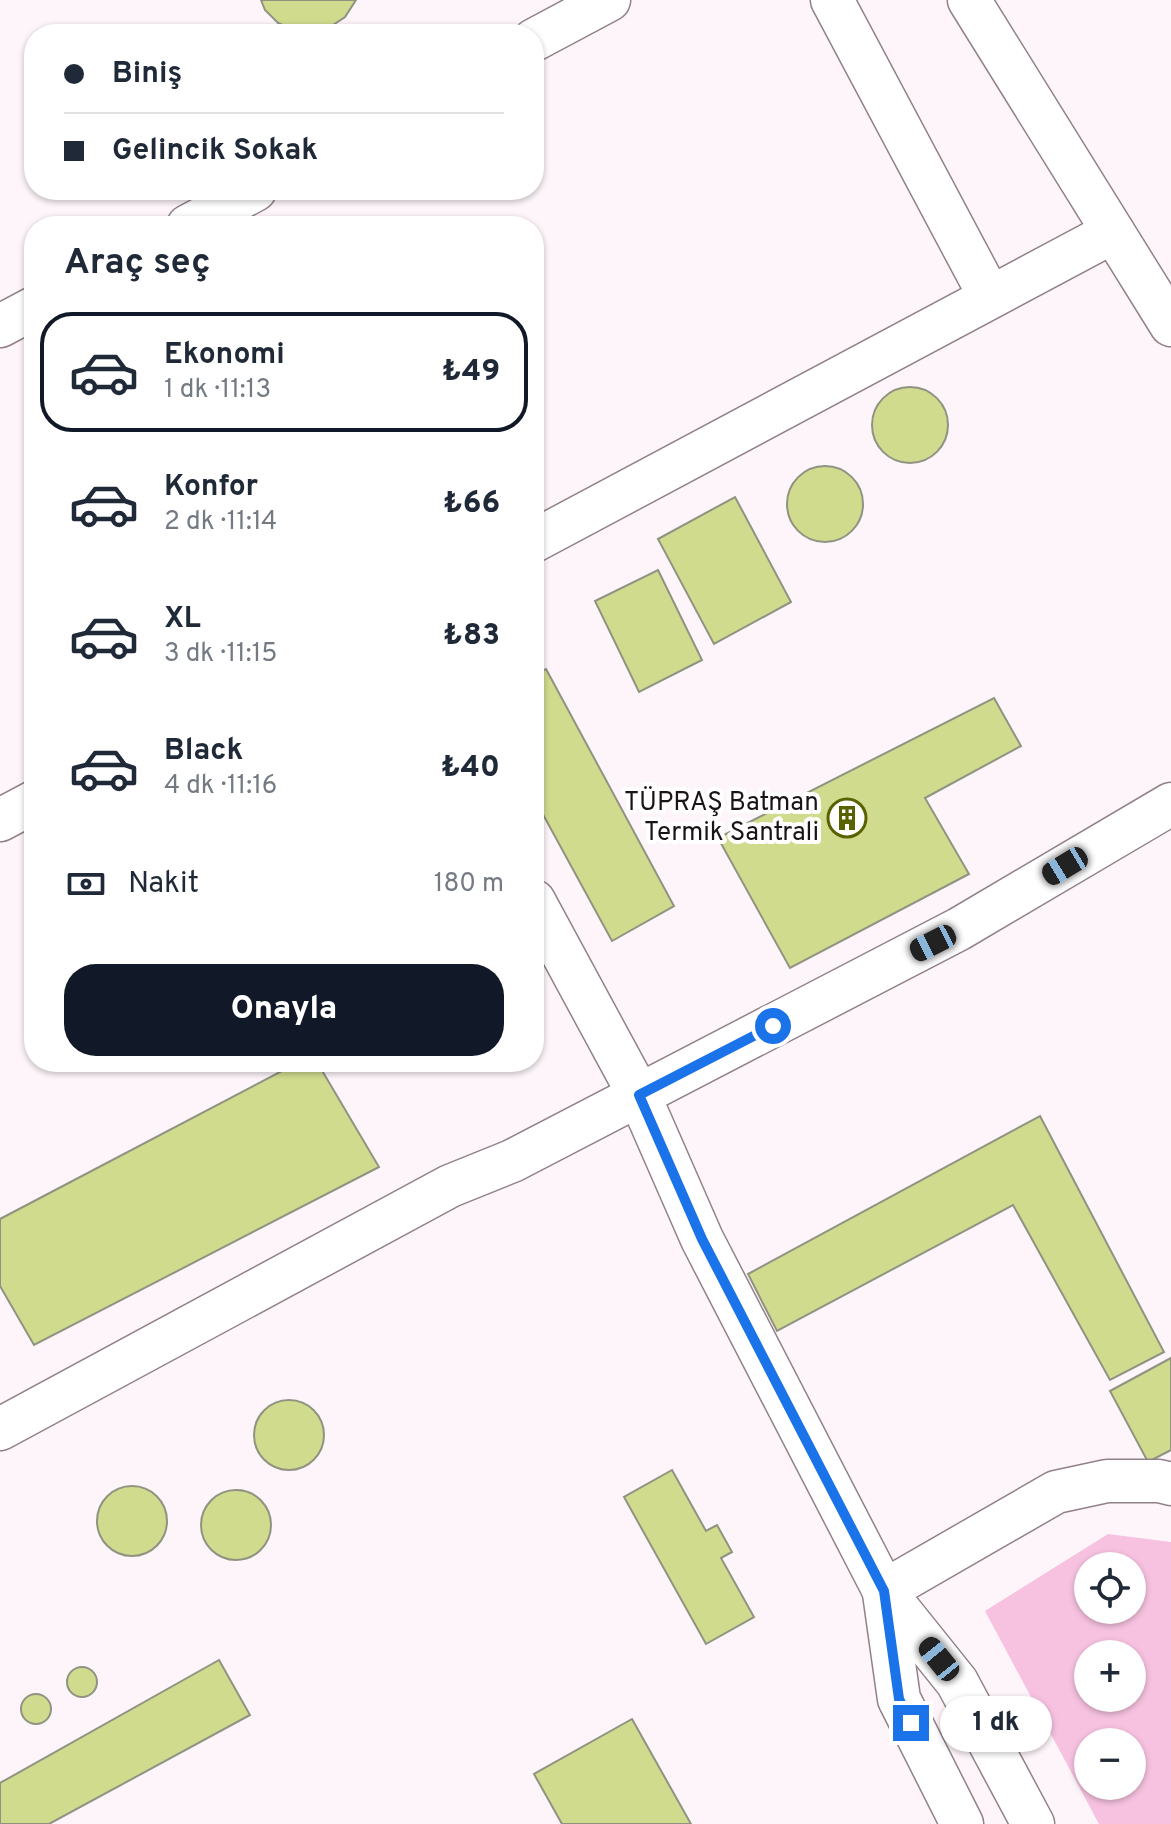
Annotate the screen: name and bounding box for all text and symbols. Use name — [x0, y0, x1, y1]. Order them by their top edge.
text: Biniş — [112, 56, 182, 93]
text: Gelincik Sokak — [112, 133, 318, 170]
text: Araç seç — [64, 241, 211, 287]
icon: car — [68, 336, 140, 408]
text: Ekonomi — [164, 337, 285, 374]
text: ₺49 — [442, 354, 500, 391]
text: 1 dk · 11:13 — [164, 374, 271, 407]
icon: car — [68, 468, 140, 540]
text: Konfor — [164, 469, 258, 506]
text: ₺66 — [443, 486, 500, 523]
text: 2 dk · 11:14 — [164, 506, 277, 539]
icon: car — [68, 600, 140, 672]
text: XL — [164, 601, 201, 638]
text: ₺83 — [443, 618, 500, 655]
text: 3 dk · 11:15 — [164, 638, 278, 671]
icon: car — [68, 732, 140, 804]
text: Black — [164, 733, 243, 770]
text: ₺40 — [441, 750, 500, 787]
text: 4 dk · 11:16 — [164, 770, 277, 803]
place label: TÜPRAŞ Batman Termik Santrali — [624, 786, 819, 850]
building icon: TÜPRAŞ Batman Termik Santrali — [826, 797, 868, 839]
car — [1038, 843, 1092, 889]
icon: cash — [64, 862, 108, 906]
text: Nakit — [128, 866, 199, 903]
text: 180 m — [434, 868, 504, 901]
car — [906, 921, 960, 965]
button: Onayla — [64, 964, 504, 1056]
route start — [755, 1008, 791, 1044]
map controls — [1074, 1552, 1146, 1800]
button: locate — [1074, 1552, 1146, 1624]
car — [915, 1633, 963, 1685]
button: + — [1074, 1640, 1146, 1712]
callout: 1 dk — [939, 1695, 1051, 1751]
route end — [893, 1705, 929, 1741]
text: 1 dk — [972, 1707, 1020, 1740]
button: − — [1074, 1728, 1146, 1800]

